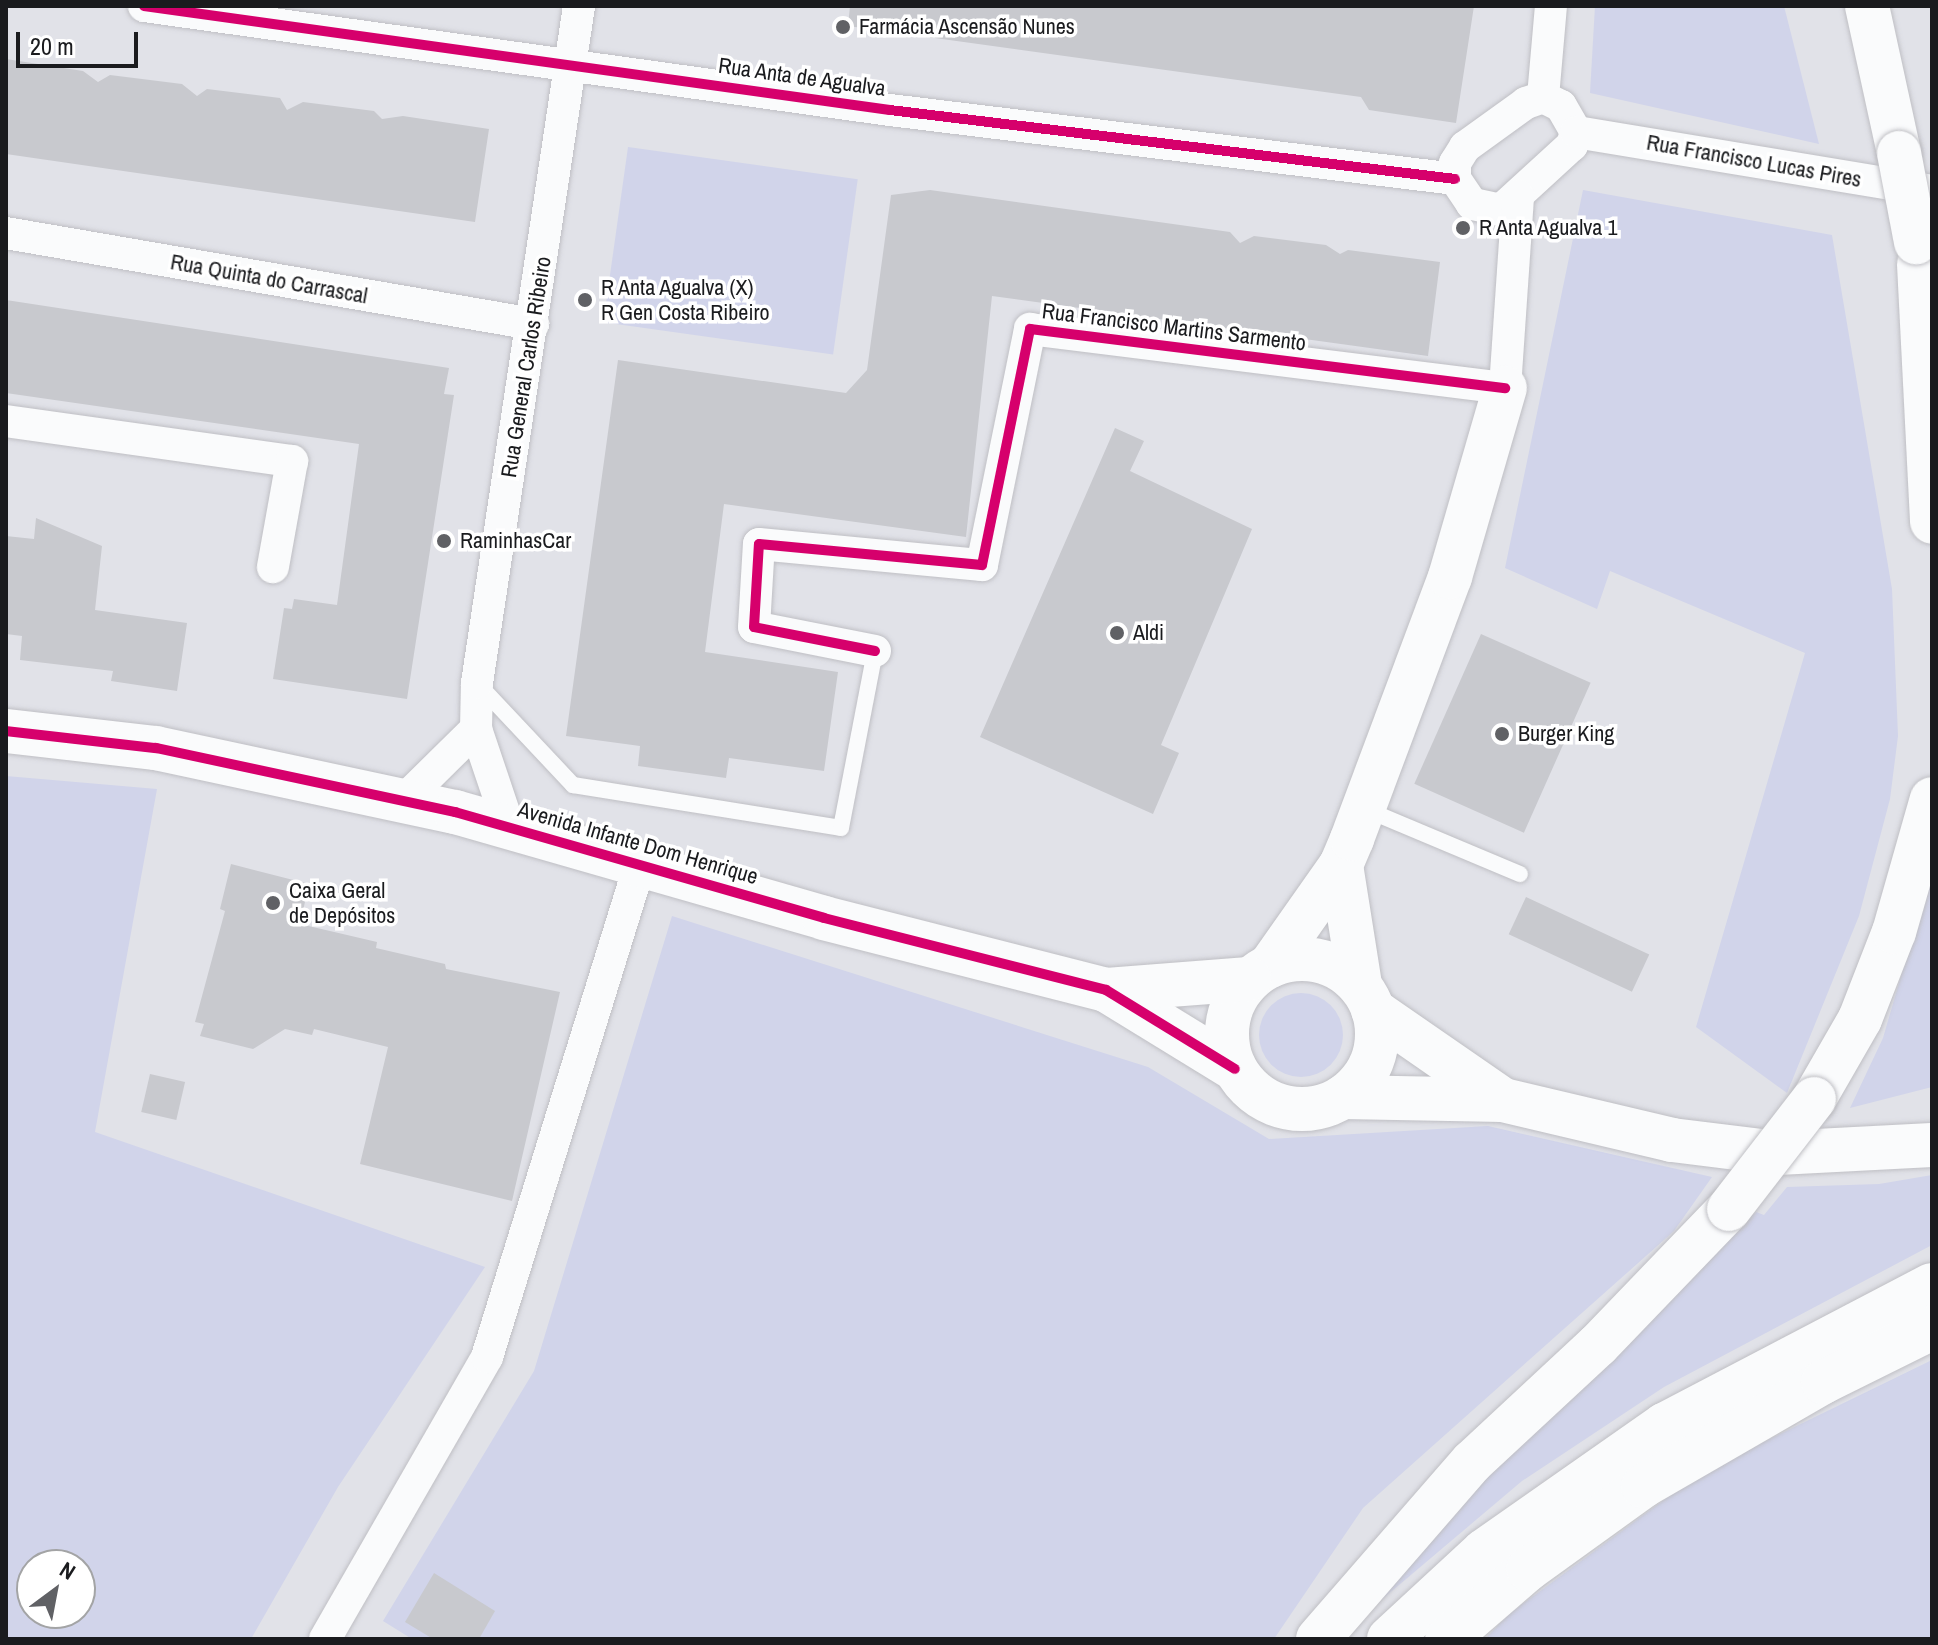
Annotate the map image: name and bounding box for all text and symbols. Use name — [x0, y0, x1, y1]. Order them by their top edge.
place label: Farmácia Ascensão Nunes — [859, 14, 1076, 40]
scale bar — [20, 16, 142, 66]
marker: Farmácia Ascensão Nunes — [834, 18, 852, 36]
text: 20 m — [30, 30, 74, 62]
street label: Rua Anta de Agualva — [716, 52, 888, 102]
street label: Rua Francisco Lucas Pires — [1645, 129, 1863, 193]
place label: R Anta Agualva 1 — [1479, 215, 1619, 241]
marker: R Anta Agualva 1 — [1454, 219, 1472, 237]
street label: Rua Quinta do Carrascal — [168, 249, 370, 309]
street label: Rua General Carlos Ribeiro — [495, 255, 557, 479]
place label: R Anta Agualva (X) R Gen Costa Ribeiro — [601, 274, 769, 326]
marker: R Anta Agualva (X) R Gen Costa Ribeiro — [576, 291, 594, 309]
street label: Rua Francisco Martins Sarmento — [1041, 298, 1307, 356]
place label: RaminhasCar — [460, 528, 571, 554]
marker: RaminhasCar — [435, 532, 453, 550]
place label: Aldi — [1133, 620, 1164, 646]
marker: Aldi — [1108, 624, 1126, 642]
place label: Burger King — [1518, 721, 1614, 747]
marker: Burger King — [1493, 725, 1511, 743]
street label: Avenida Infante Dom Henrique — [515, 796, 761, 890]
place label: Caixa Geral de Depósitos — [289, 877, 395, 928]
marker: Caixa Geral de Depósitos — [264, 894, 282, 912]
north arrow — [16, 1549, 96, 1629]
text: N — [54, 1554, 81, 1587]

